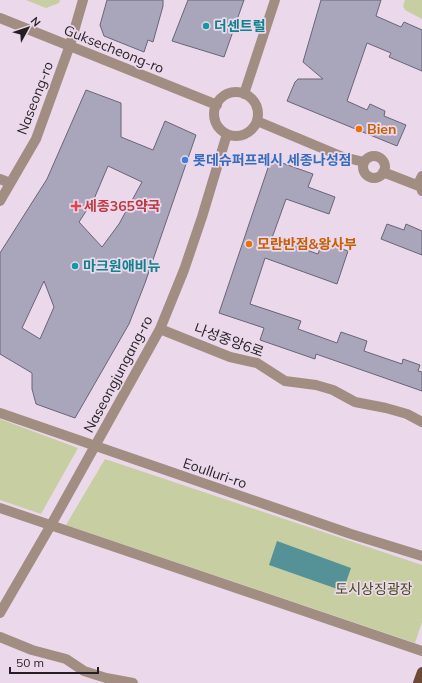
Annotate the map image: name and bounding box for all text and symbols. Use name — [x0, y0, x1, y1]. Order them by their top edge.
north arrow — [8, 8, 48, 48]
text: N — [28, 14, 44, 29]
place label: 더센트럴 — [214, 17, 266, 35]
street label: Guksecheong-ro — [61, 21, 167, 77]
marker: 더센트럴 — [201, 21, 211, 31]
street label: Naseong-ro — [13, 59, 57, 137]
place label: Bien — [367, 120, 396, 138]
marker: Bien — [354, 124, 364, 134]
place label: 롯데슈퍼프레시 세종나성점 — [193, 151, 351, 169]
marker: 롯데슈퍼프레시 세종나성점 — [180, 155, 190, 165]
place label: 세종365약국 — [84, 197, 161, 215]
marker: 세종365약국 — [71, 201, 81, 211]
place label: 모란반점&왕사부 — [257, 235, 357, 253]
marker: 모란반점&왕사부 — [244, 239, 254, 249]
place label: 마크원애비뉴 — [83, 257, 160, 275]
marker: 마크원애비뉴 — [70, 261, 80, 271]
street label: Naseongjungang-ro — [80, 312, 156, 436]
street label: 나성중앙6로 — [192, 319, 266, 361]
street label: Eoulluri-ro — [181, 454, 249, 492]
park label: 도시상징광장 — [335, 580, 413, 598]
scale bar — [10, 649, 98, 675]
text: 50 m — [16, 655, 44, 670]

